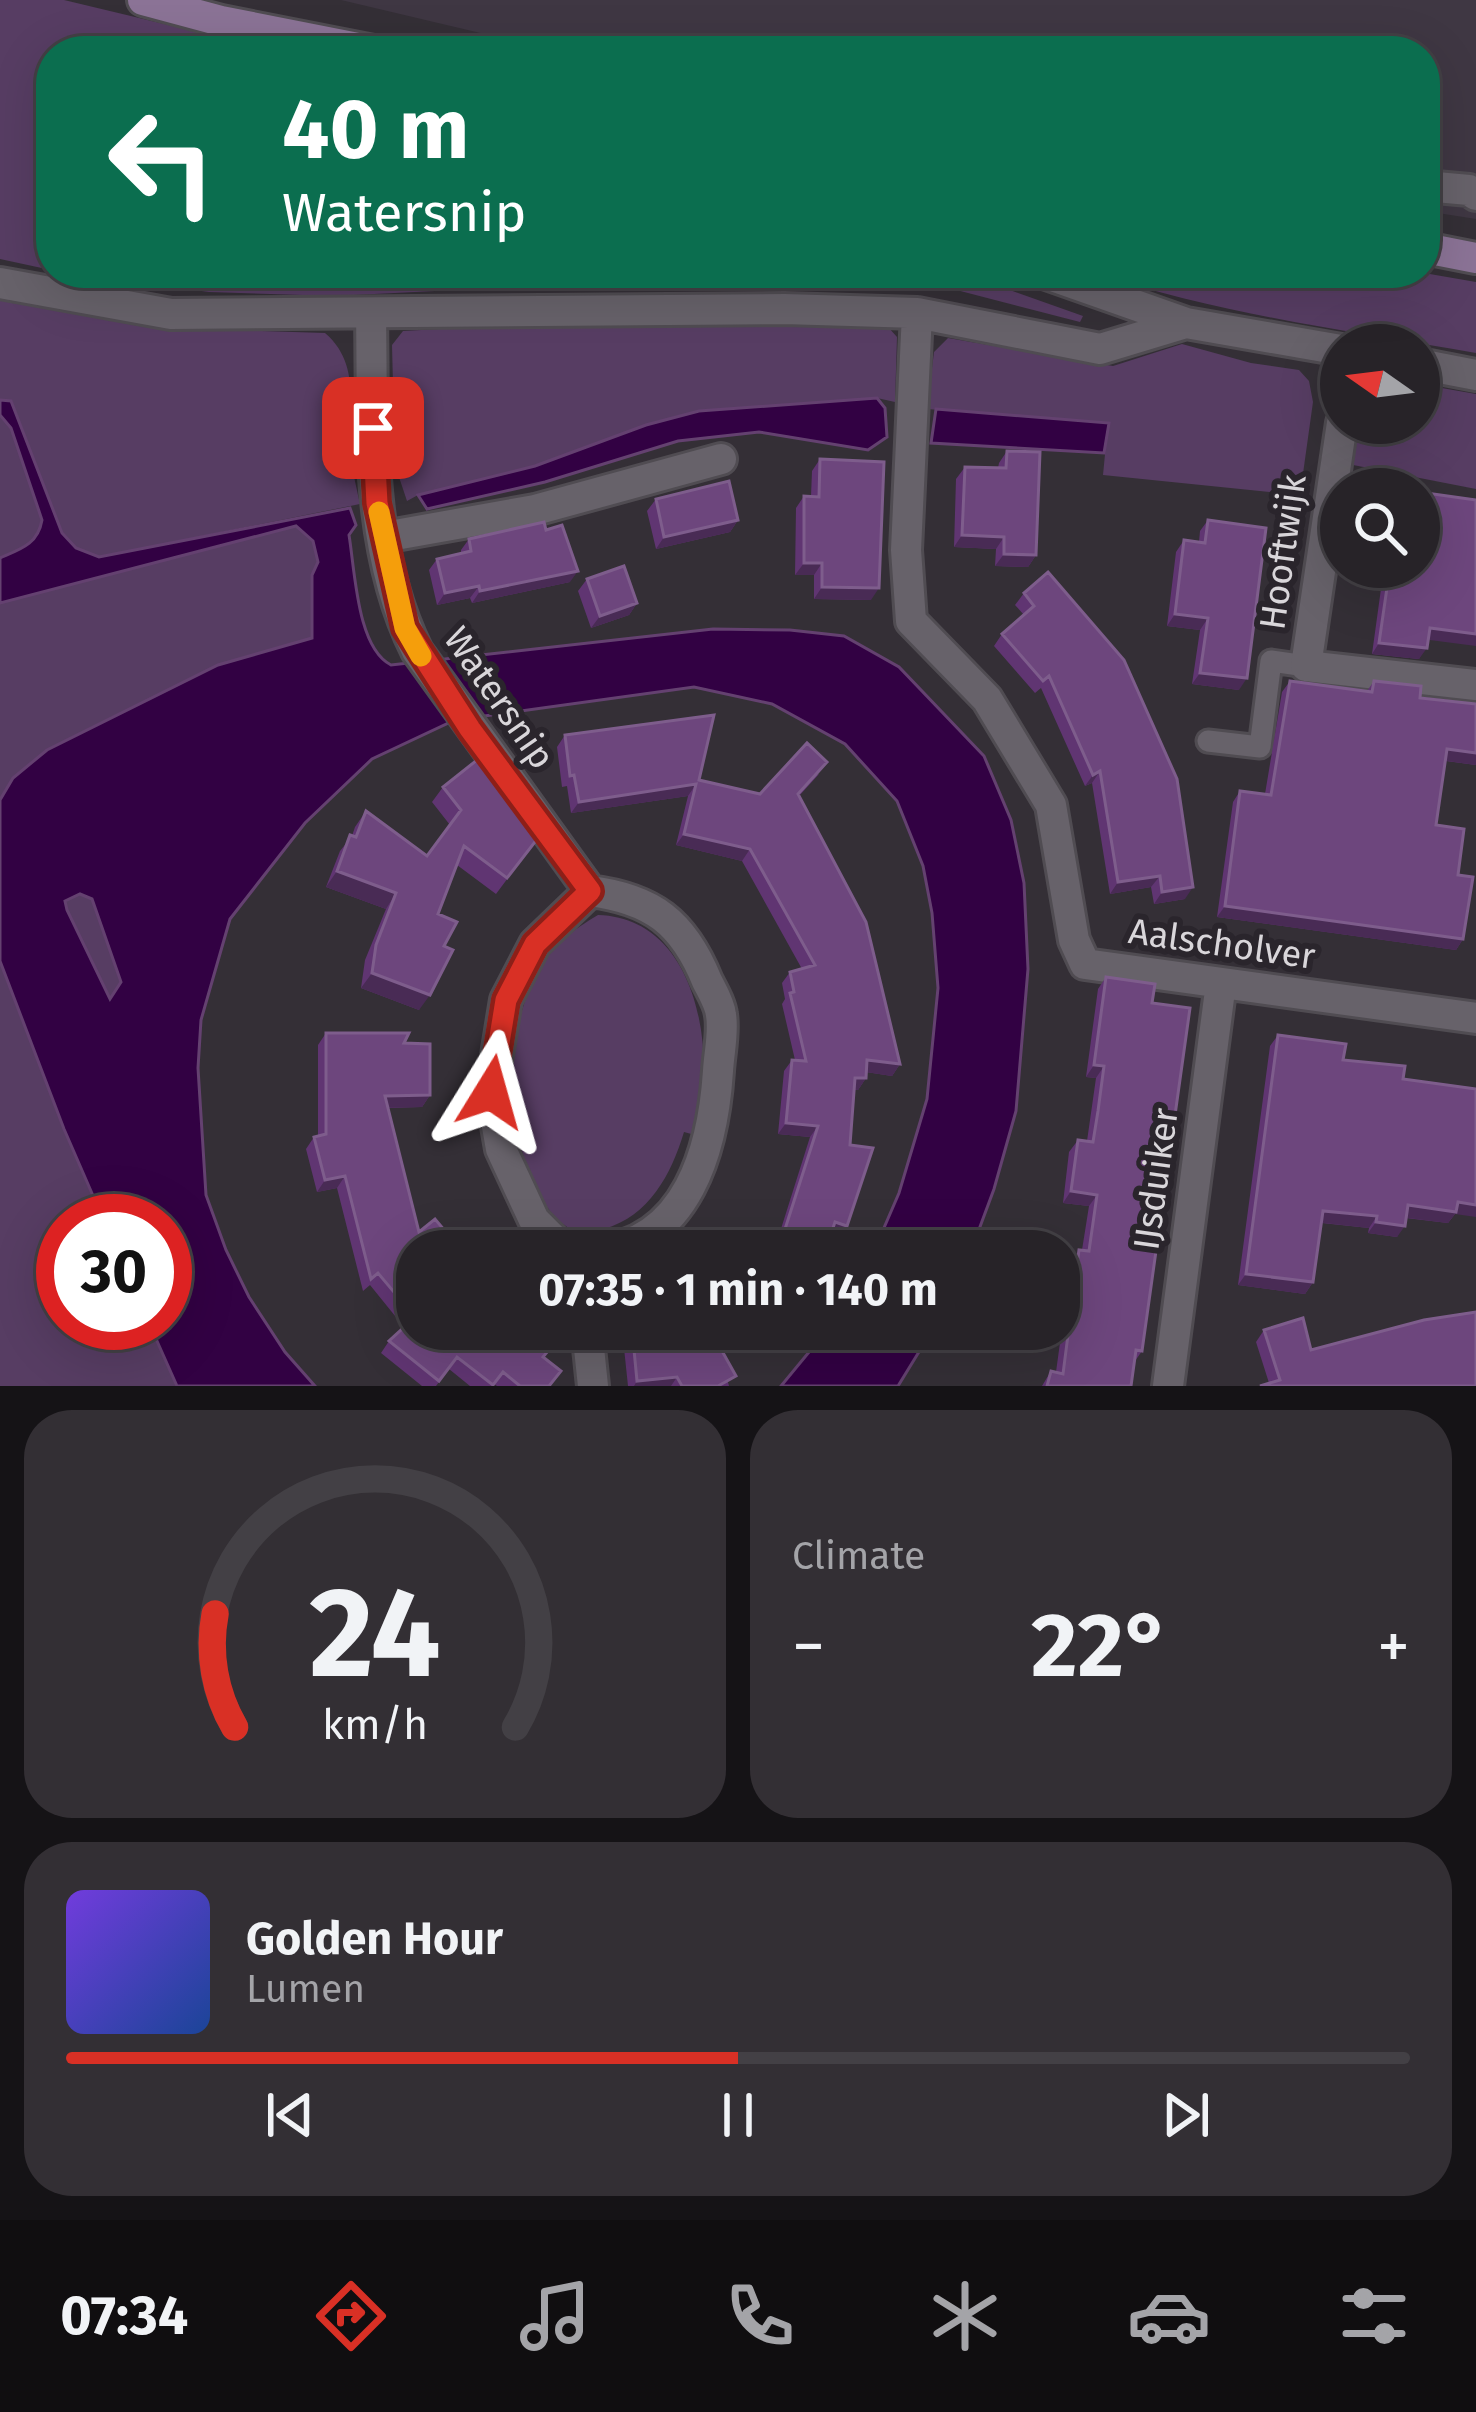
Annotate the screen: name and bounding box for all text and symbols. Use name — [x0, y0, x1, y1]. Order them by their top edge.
text: 40 m — [282, 79, 470, 180]
icon: left — [84, 84, 240, 240]
text: Watersnip — [282, 181, 527, 245]
north arrow — [1320, 324, 1440, 444]
map controls — [1320, 324, 1440, 588]
pin — [322, 377, 424, 479]
icon: arrive — [340, 395, 406, 461]
button: search — [1320, 468, 1440, 588]
street label: Hooftwijk — [1250, 471, 1316, 632]
street label: Watersnip — [434, 619, 564, 777]
street label: Aalscholver — [1126, 909, 1318, 979]
position arrow — [428, 1029, 554, 1155]
street label: IJsduiker — [1124, 1105, 1188, 1253]
speed limit sign: 30 — [36, 1194, 192, 1350]
text: 07:35 · 1 min · 140 m — [538, 1263, 938, 1317]
text: Climate — [792, 1533, 925, 1579]
text: 24 — [309, 1559, 441, 1709]
text: 22° — [1031, 1592, 1171, 1700]
text: − — [792, 1607, 825, 1686]
text: + — [1377, 1607, 1410, 1686]
text: km/h — [322, 1699, 428, 1750]
text: Golden Hour — [246, 1912, 503, 1966]
text: Lumen — [246, 1966, 365, 2012]
icon: previous — [257, 2082, 323, 2148]
icon: pause — [705, 2082, 771, 2148]
icon: next — [1153, 2082, 1219, 2148]
icon: directions — [309, 2274, 393, 2358]
icon: music — [513, 2274, 597, 2358]
icon: phone — [718, 2274, 802, 2358]
icon: climate — [923, 2274, 1007, 2358]
icon: car — [1127, 2274, 1211, 2358]
icon: filters — [1332, 2274, 1416, 2358]
text: 07:34 — [60, 2284, 188, 2348]

